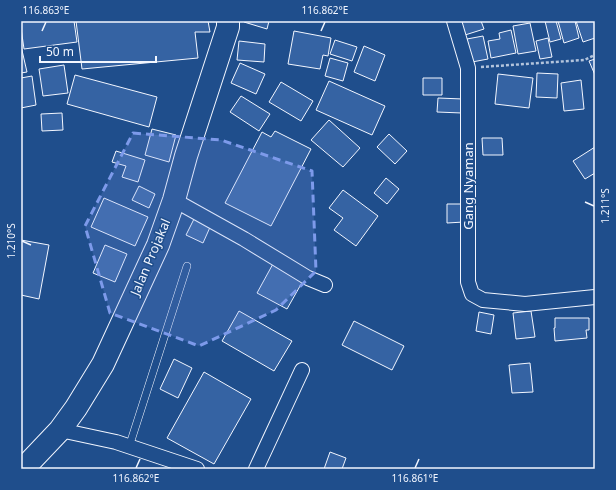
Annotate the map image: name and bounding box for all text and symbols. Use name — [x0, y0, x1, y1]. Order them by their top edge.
text: 116.863°E — [23, 3, 69, 17]
text: 116.862°E — [302, 3, 348, 17]
scale bar — [40, 38, 156, 64]
text: 50 m — [46, 43, 74, 60]
street label: Gang Nyaman — [459, 142, 477, 230]
text: 1.211°S — [598, 188, 612, 224]
street label: Jalan Projakal — [125, 216, 174, 300]
text: 1.210°S — [4, 223, 18, 259]
text: 116.862°E — [113, 471, 159, 485]
text: 116.861°E — [392, 471, 438, 485]

